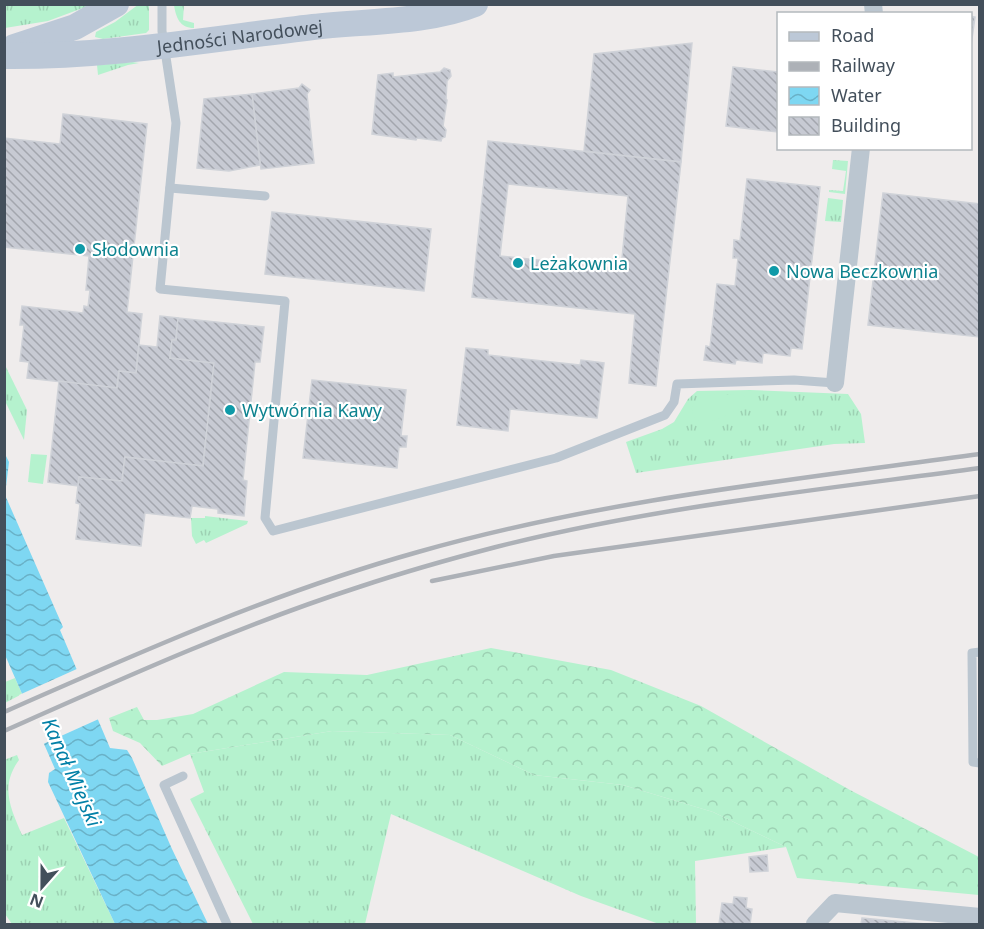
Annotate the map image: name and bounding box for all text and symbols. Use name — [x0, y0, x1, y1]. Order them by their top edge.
legend — [777, 12, 972, 150]
street label: Jedności Narodowej — [154, 14, 324, 59]
text: Road — [831, 23, 874, 47]
text: Railway — [831, 53, 896, 77]
text: Water — [831, 83, 882, 107]
text: Building — [831, 113, 901, 137]
place label: Słodownia — [92, 237, 179, 261]
marker: Słodownia — [73, 242, 87, 256]
place label: Leżakownia — [530, 251, 628, 275]
marker: Leżakownia — [511, 256, 525, 270]
place label: Nowa Beczkownia — [786, 259, 938, 283]
marker: Nowa Beczkownia — [767, 264, 781, 278]
place label: Wytwórnia Kawy — [242, 398, 383, 422]
marker: Wytwórnia Kawy — [223, 403, 237, 417]
water label: Kanał Miejski — [36, 713, 108, 832]
north arrow — [12, 857, 72, 917]
text: N — [27, 888, 47, 914]

